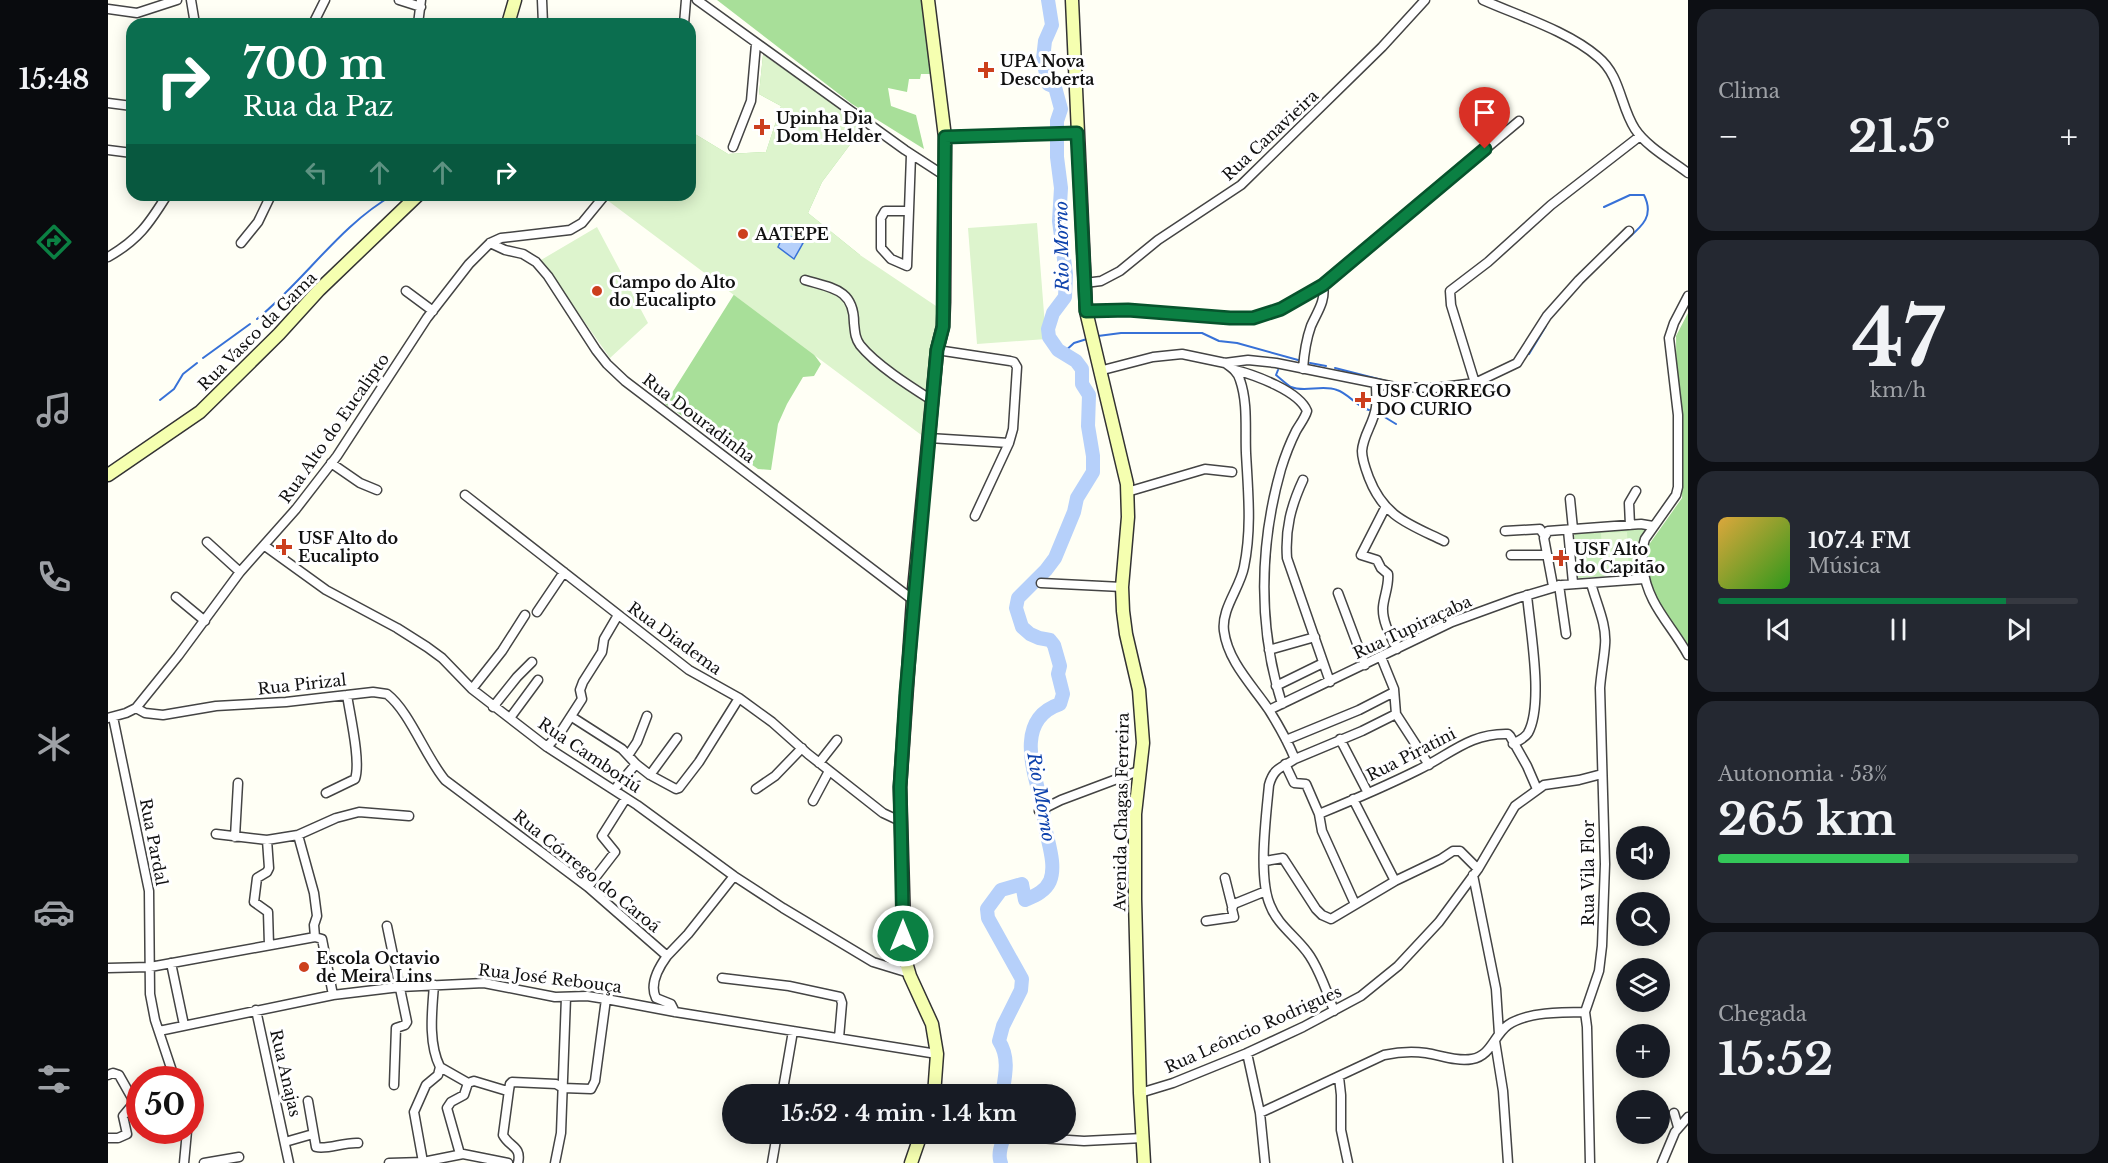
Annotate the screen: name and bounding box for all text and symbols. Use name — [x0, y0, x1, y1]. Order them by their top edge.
text: 700 m — [243, 38, 386, 90]
icon: right — [144, 42, 222, 120]
place label: UPA Nova Descoberta — [1000, 51, 1095, 89]
marker: UPA Nova Descoberta — [977, 61, 995, 79]
text: 15:48 — [19, 63, 89, 96]
text: Clima — [1718, 79, 1780, 103]
street label: Rua Canavieira — [1218, 85, 1322, 185]
pin — [1459, 87, 1510, 149]
text: Rua da Paz — [243, 90, 394, 123]
icon: arrive — [1468, 96, 1501, 129]
place label: Upinha Dia Dom Helder — [776, 108, 881, 146]
text: 21.5° — [1848, 108, 1951, 164]
text: − — [1718, 116, 1739, 157]
text: + — [2060, 116, 2078, 157]
marker: Upinha Dia Dom Helder — [753, 118, 771, 136]
icon: left — [300, 156, 333, 189]
icon: ahead — [363, 156, 396, 189]
icon: ahead — [426, 156, 459, 189]
icon: right — [489, 156, 522, 189]
water label: Rio Morno — [1050, 201, 1074, 292]
icon: directions — [33, 221, 75, 263]
place label: AATEPE — [754, 224, 829, 244]
marker: AATEPE — [736, 227, 750, 241]
street label: Rua Vasco da Gama — [193, 267, 321, 395]
place label: Campo do Alto do Eucalipto — [609, 272, 736, 310]
marker: Campo do Alto do Eucalipto — [590, 284, 604, 298]
text: 47 — [1852, 290, 1944, 387]
street label: Rua Alto do Eucalipto — [275, 349, 393, 507]
street label: Rua Douradinha — [639, 369, 759, 467]
text: km/h — [1870, 378, 1926, 402]
place label: USF CORREGO DO CURIO — [1376, 381, 1511, 419]
icon: music — [33, 389, 75, 431]
marker: USF CORREGO DO CURIO — [1354, 391, 1372, 409]
text: 107.4 FM — [1808, 527, 1911, 554]
place label: USF Alto do Eucalipto — [298, 528, 398, 566]
marker: USF Alto do Eucalipto — [275, 538, 293, 556]
place label: USF Alto do Capitão — [1574, 539, 1665, 577]
marker: USF Alto do Capitão — [1552, 549, 1570, 567]
text: Música — [1808, 554, 1881, 578]
icon: phone — [33, 556, 75, 598]
street label: Rua Tupiraçaba — [1350, 591, 1475, 663]
street label: Rua Diadema — [624, 597, 726, 679]
icon: previous — [1762, 613, 1795, 646]
icon: pause — [1882, 613, 1915, 646]
icon: next — [2002, 613, 2035, 646]
street label: Rua Pirizal — [257, 669, 347, 699]
street label: Avenida Chagas Ferreira — [1109, 712, 1133, 913]
street label: Rua Camboriú — [535, 713, 646, 797]
icon: climate — [33, 723, 75, 765]
street label: Rua Piratini — [1363, 723, 1459, 785]
water label: Rio Morno — [1022, 750, 1060, 843]
text: Autonomia · 53% — [1718, 762, 1888, 786]
text: 265 km — [1718, 791, 1896, 847]
street label: Rua Pardal — [136, 797, 172, 887]
street label: Rua Córrego do Caroá — [510, 806, 665, 936]
street label: Rua Vila Flor — [1578, 819, 1598, 926]
map controls — [1616, 826, 1670, 1144]
button: sound — [1616, 826, 1670, 880]
icon: car — [33, 891, 75, 933]
button: search — [1616, 892, 1670, 946]
position arrow — [871, 904, 935, 968]
place label: Escola Octavio de Meira Lins — [316, 948, 440, 986]
button: layers — [1616, 958, 1670, 1012]
street label: Rua José Rebouça — [477, 959, 623, 997]
marker: Escola Octavio de Meira Lins — [297, 960, 311, 974]
street label: Rua Leôncio Rodrigues — [1161, 981, 1345, 1077]
text: Chegada — [1718, 1002, 1807, 1026]
button: + — [1616, 1024, 1670, 1078]
street label: Rua Anajas — [266, 1027, 306, 1119]
text: 15:52 — [1718, 1031, 1833, 1087]
icon: filters — [33, 1058, 75, 1100]
speed limit sign: 50 — [126, 1066, 204, 1144]
button: − — [1616, 1090, 1670, 1144]
text: 15:52 · 4 min · 1.4 km — [781, 1100, 1017, 1127]

